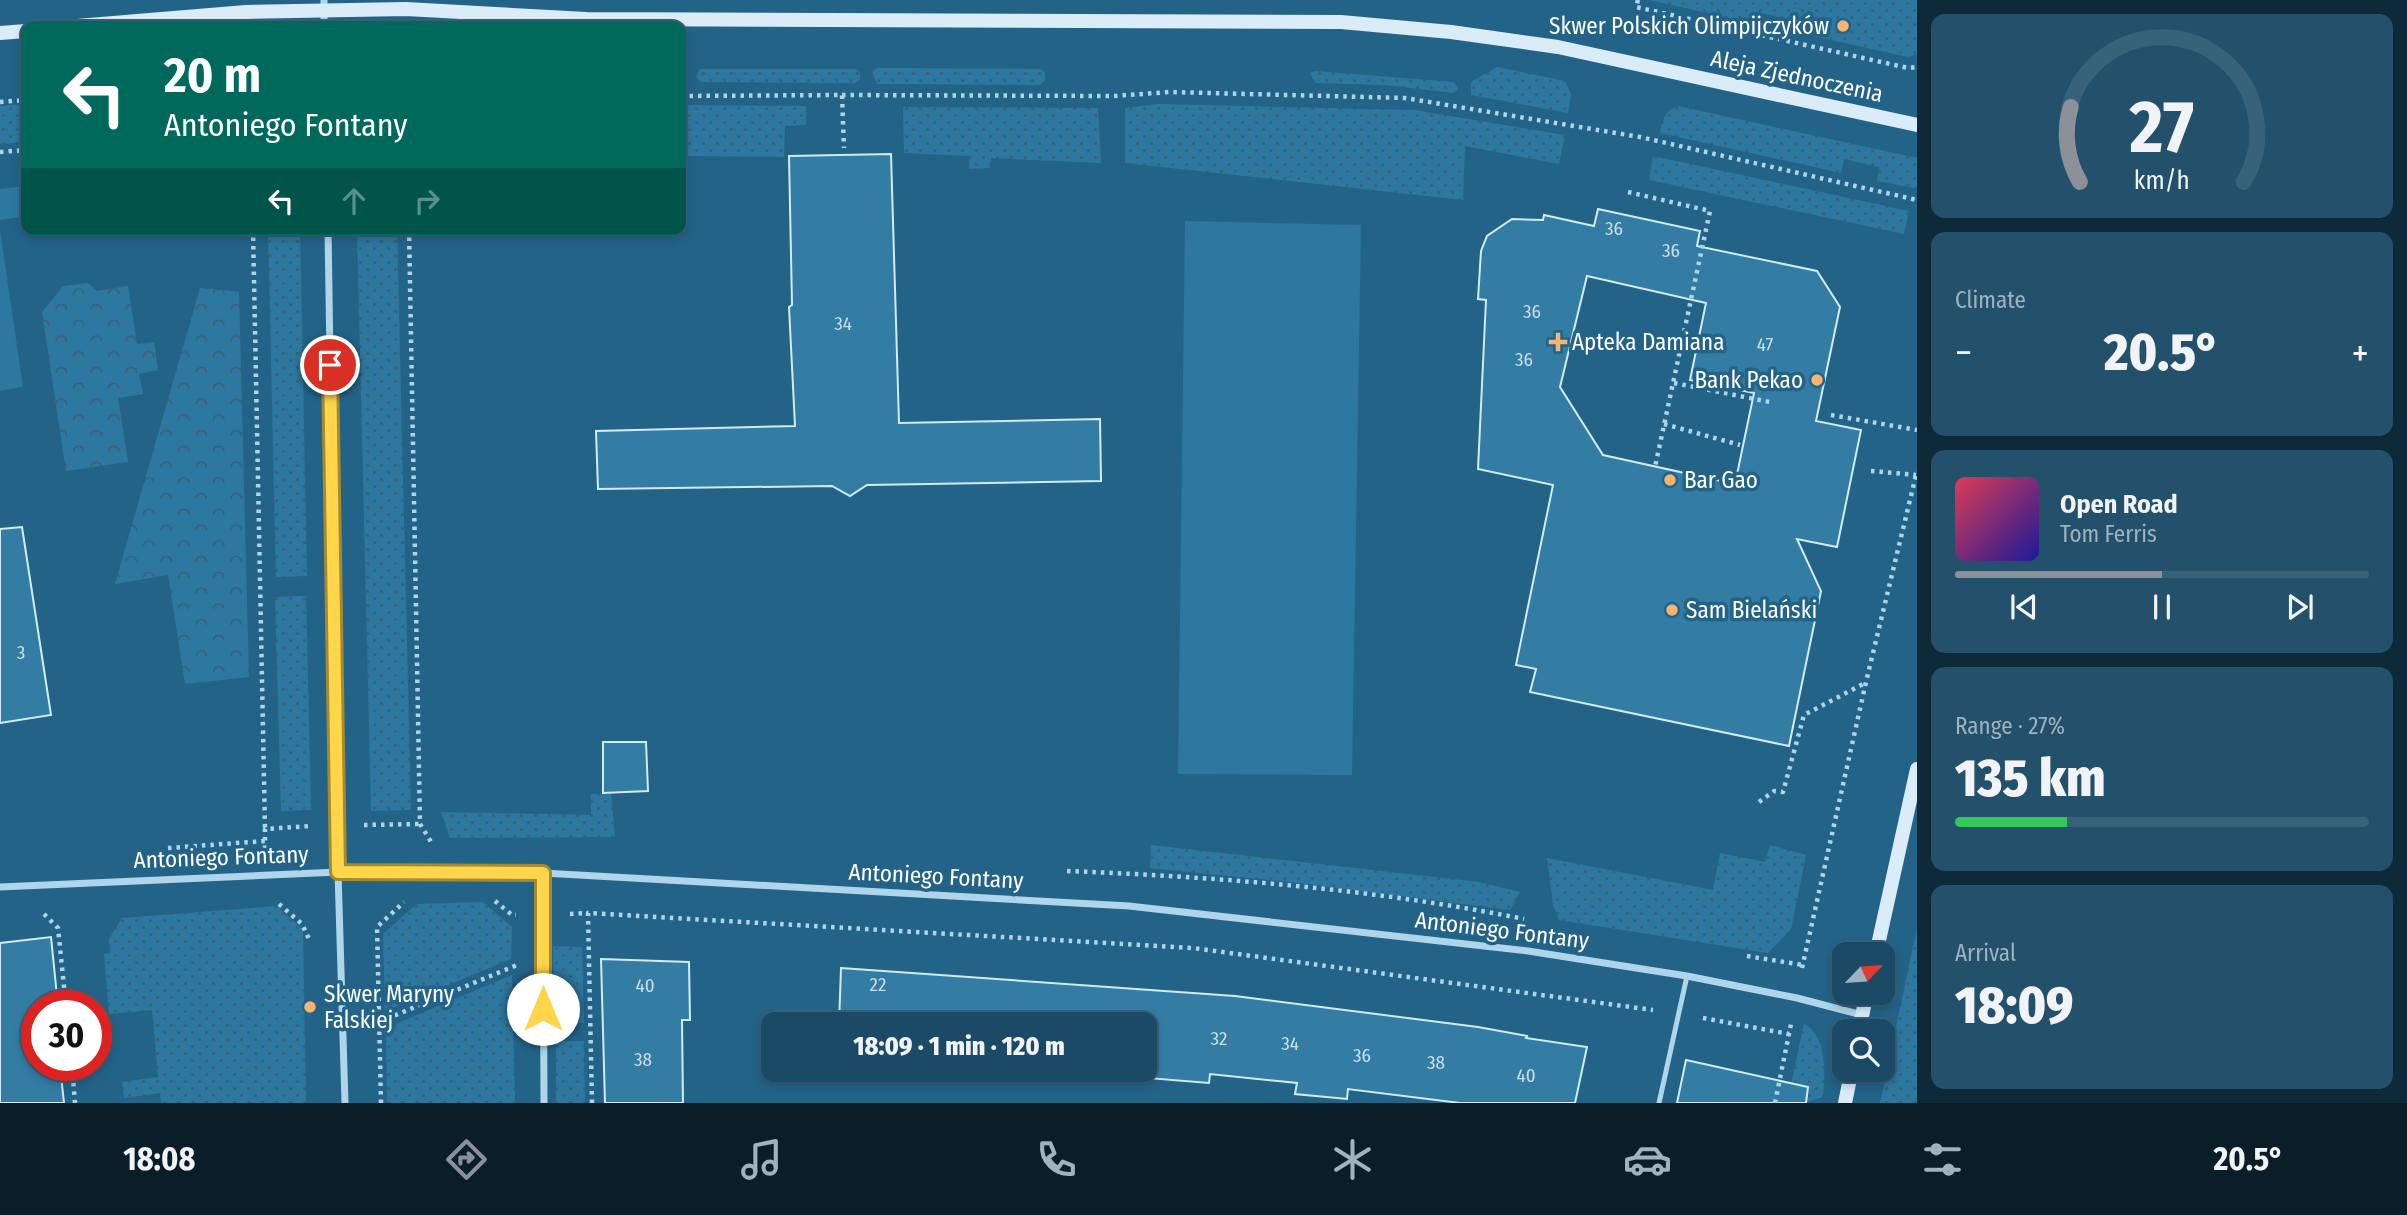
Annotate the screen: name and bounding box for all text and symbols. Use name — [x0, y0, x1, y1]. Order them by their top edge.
place label: Skwer Polskich Olimpijczyków — [1549, 12, 1829, 40]
marker: Skwer Polskich Olimpijczyków — [1835, 18, 1851, 34]
street label: Aleja Zjednoczenia — [1708, 44, 1886, 108]
text: 20 m — [164, 46, 261, 105]
icon: left — [49, 49, 140, 140]
text: 27 — [2129, 84, 2194, 171]
text: Antoniego Fontany — [164, 106, 408, 144]
text: km/h — [2134, 166, 2190, 196]
icon: left — [262, 182, 300, 220]
icon: ahead — [335, 182, 373, 220]
icon: right — [408, 182, 446, 220]
house number: 36 — [1605, 217, 1623, 240]
house number: 36 — [1662, 239, 1680, 262]
text: Climate — [1955, 286, 2026, 314]
house number: 36 — [1523, 300, 1541, 323]
house number: 34 — [834, 312, 852, 335]
text: 20.5° — [2104, 321, 2220, 384]
place label: Apteka Damiana — [1572, 328, 1724, 356]
text: − — [1955, 330, 1972, 376]
text: + — [2352, 330, 2369, 376]
house number: 47 — [1757, 333, 1774, 356]
marker: Apteka Damiana — [1550, 334, 1566, 350]
pin — [300, 335, 360, 395]
icon: arrive — [311, 346, 349, 384]
house number: 36 — [1515, 348, 1533, 371]
place label: Bank Pekao — [1694, 366, 1803, 394]
marker: Bank Pekao — [1809, 372, 1825, 388]
place label: Bar Gao — [1684, 466, 1758, 494]
marker: Bar Gao — [1662, 472, 1678, 488]
text: Open Road — [2060, 489, 2178, 520]
text: Tom Ferris — [2060, 520, 2157, 548]
icon: previous — [2005, 588, 2043, 626]
icon: pause — [2143, 588, 2181, 626]
icon: next — [2281, 588, 2319, 626]
place label: Sam Bielański — [1686, 596, 1817, 624]
marker: Sam Bielański — [1664, 602, 1680, 618]
house number: 3 — [17, 641, 25, 664]
text: Range · 27% — [1955, 712, 2065, 740]
text: 135 km — [1955, 747, 2106, 810]
street label: Antoniego Fontany — [133, 840, 310, 874]
street label: Antoniego Fontany — [848, 857, 1025, 895]
street label: Antoniego Fontany — [1413, 905, 1591, 955]
text: Arrival — [1955, 939, 2016, 967]
north arrow — [1832, 942, 1895, 1004]
map controls — [1832, 942, 1895, 1082]
position arrow — [506, 972, 580, 1046]
house number: 22 — [870, 973, 886, 996]
house number: 40 — [635, 974, 655, 997]
text: 18:09 — [1955, 974, 2073, 1037]
place label: Skwer Maryny Falskiej — [324, 980, 455, 1034]
speed limit sign: 30 — [21, 990, 112, 1081]
marker: Skwer Maryny Falskiej — [302, 999, 318, 1015]
button: search — [1832, 1019, 1895, 1082]
house number: 32 — [1211, 1027, 1227, 1050]
text: 18:09 · 1 min · 120 m — [853, 1031, 1065, 1062]
house number: 34 — [1281, 1032, 1299, 1055]
house number: 36 — [1353, 1044, 1371, 1067]
house number: 38 — [634, 1048, 652, 1071]
house number: 38 — [1427, 1051, 1445, 1074]
house number: 40 — [1516, 1064, 1536, 1087]
icon: directions — [442, 1135, 491, 1184]
icon: music — [737, 1135, 786, 1184]
icon: phone — [1032, 1135, 1081, 1184]
icon: climate — [1328, 1135, 1377, 1184]
icon: car — [1623, 1135, 1672, 1184]
icon: filters — [1918, 1135, 1967, 1184]
text: 18:08 — [123, 1140, 195, 1178]
text: 20.5° — [2213, 1140, 2284, 1178]

